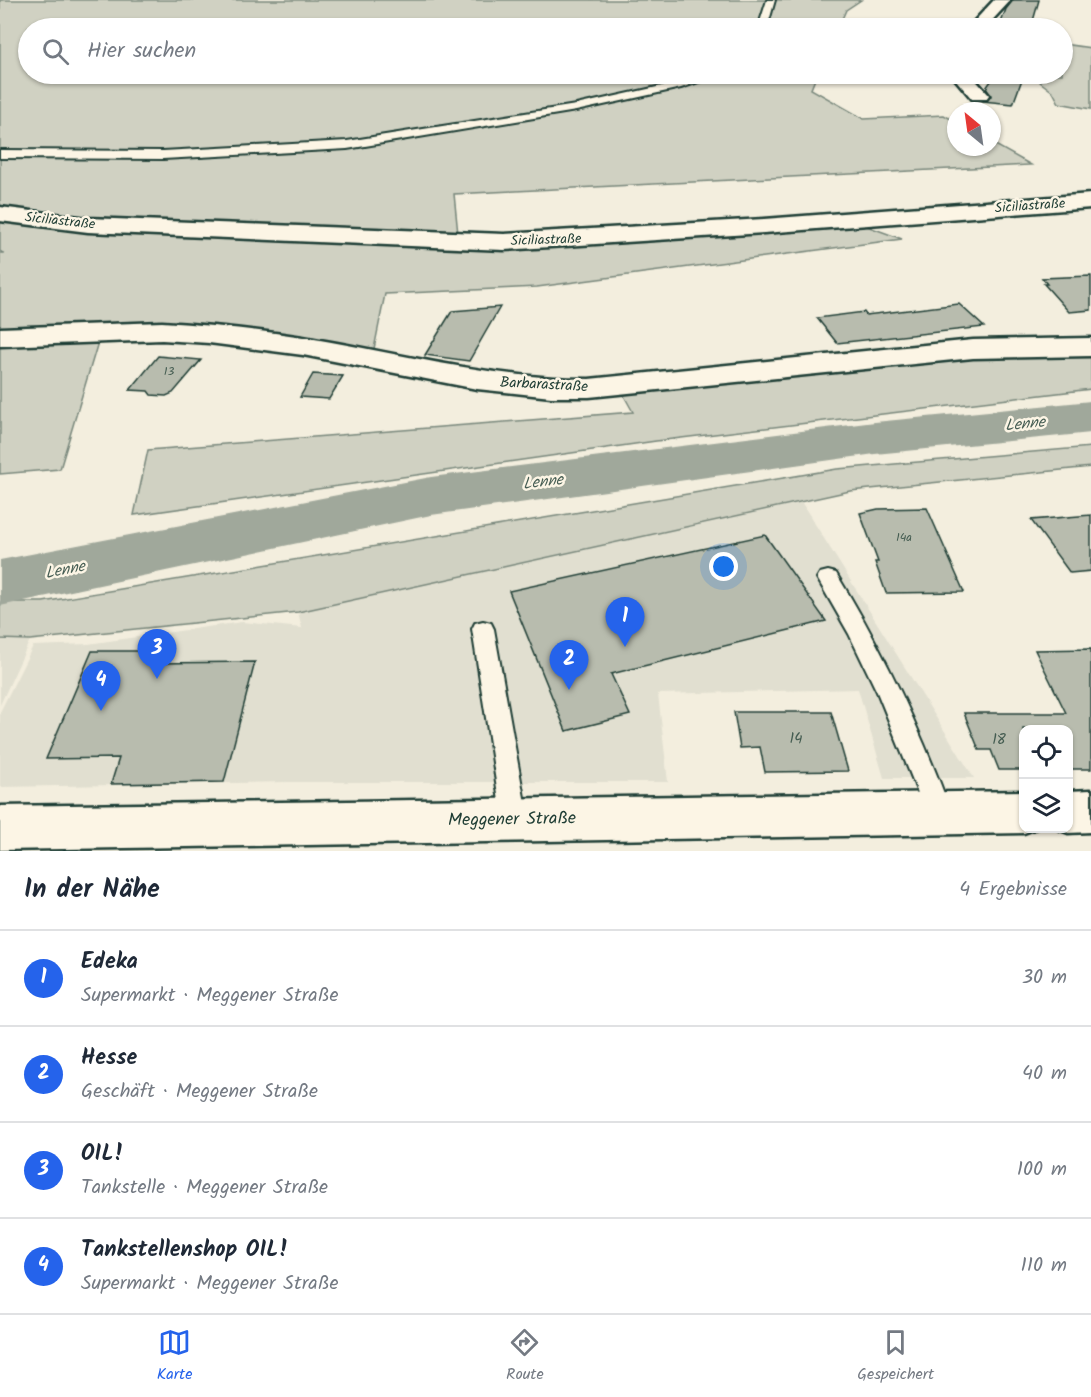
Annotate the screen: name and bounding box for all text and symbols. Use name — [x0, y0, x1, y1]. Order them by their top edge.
search box — [18, 18, 1073, 84]
text: Hier suchen — [87, 34, 196, 69]
icon: search — [39, 35, 72, 68]
north arrow — [947, 102, 1001, 156]
street label: Siciliastraße — [994, 193, 1067, 219]
street label: Siciliastraße — [24, 206, 97, 236]
street label: Siciliastraße — [510, 228, 582, 252]
house number: 13 — [164, 362, 174, 381]
street label: Barbarastraße — [499, 371, 589, 399]
water label: Lenne — [1004, 409, 1048, 439]
water label: Lenne — [522, 467, 566, 497]
house number: 14a — [896, 528, 912, 547]
your location — [709, 552, 738, 581]
water label: Lenne — [43, 554, 89, 586]
pin: 1 — [606, 598, 644, 647]
pin: 3 — [138, 630, 176, 679]
pin: 2 — [550, 640, 588, 690]
pin: 4 — [82, 662, 120, 711]
map controls — [1019, 725, 1073, 833]
button: locate — [1019, 725, 1073, 779]
house number: 14 — [790, 727, 802, 751]
house number: 18 — [992, 728, 1007, 752]
button: layers — [1019, 779, 1073, 833]
street label: Meggener Straße — [448, 804, 576, 836]
text: In der Nähe — [24, 869, 160, 911]
text: 4 Ergebnisse — [959, 874, 1067, 906]
text: Edeka — [81, 945, 138, 980]
text: 1 — [40, 962, 47, 994]
text: 30 m — [1022, 962, 1067, 994]
text: Supermarkt · Meggener Straße — [81, 980, 338, 1012]
text: Hesse — [81, 1041, 137, 1076]
text: 2 — [38, 1058, 49, 1090]
text: 40 m — [1022, 1058, 1067, 1090]
text: Geschäft · Meggener Straße — [81, 1076, 318, 1108]
text: OIL! — [81, 1137, 124, 1172]
text: 3 — [38, 1154, 49, 1186]
text: 100 m — [1017, 1154, 1067, 1186]
text: Tankstelle · Meggener Straße — [81, 1172, 328, 1204]
text: Tankstellenshop OIL! — [81, 1233, 289, 1268]
text: 4 — [38, 1250, 49, 1282]
text: 110 m — [1021, 1250, 1067, 1282]
text: Supermarkt · Meggener Straße — [81, 1268, 338, 1300]
tab: Karte — [157, 1326, 192, 1387]
tab: Route — [506, 1326, 544, 1387]
tab: Gespeichert — [857, 1326, 934, 1387]

